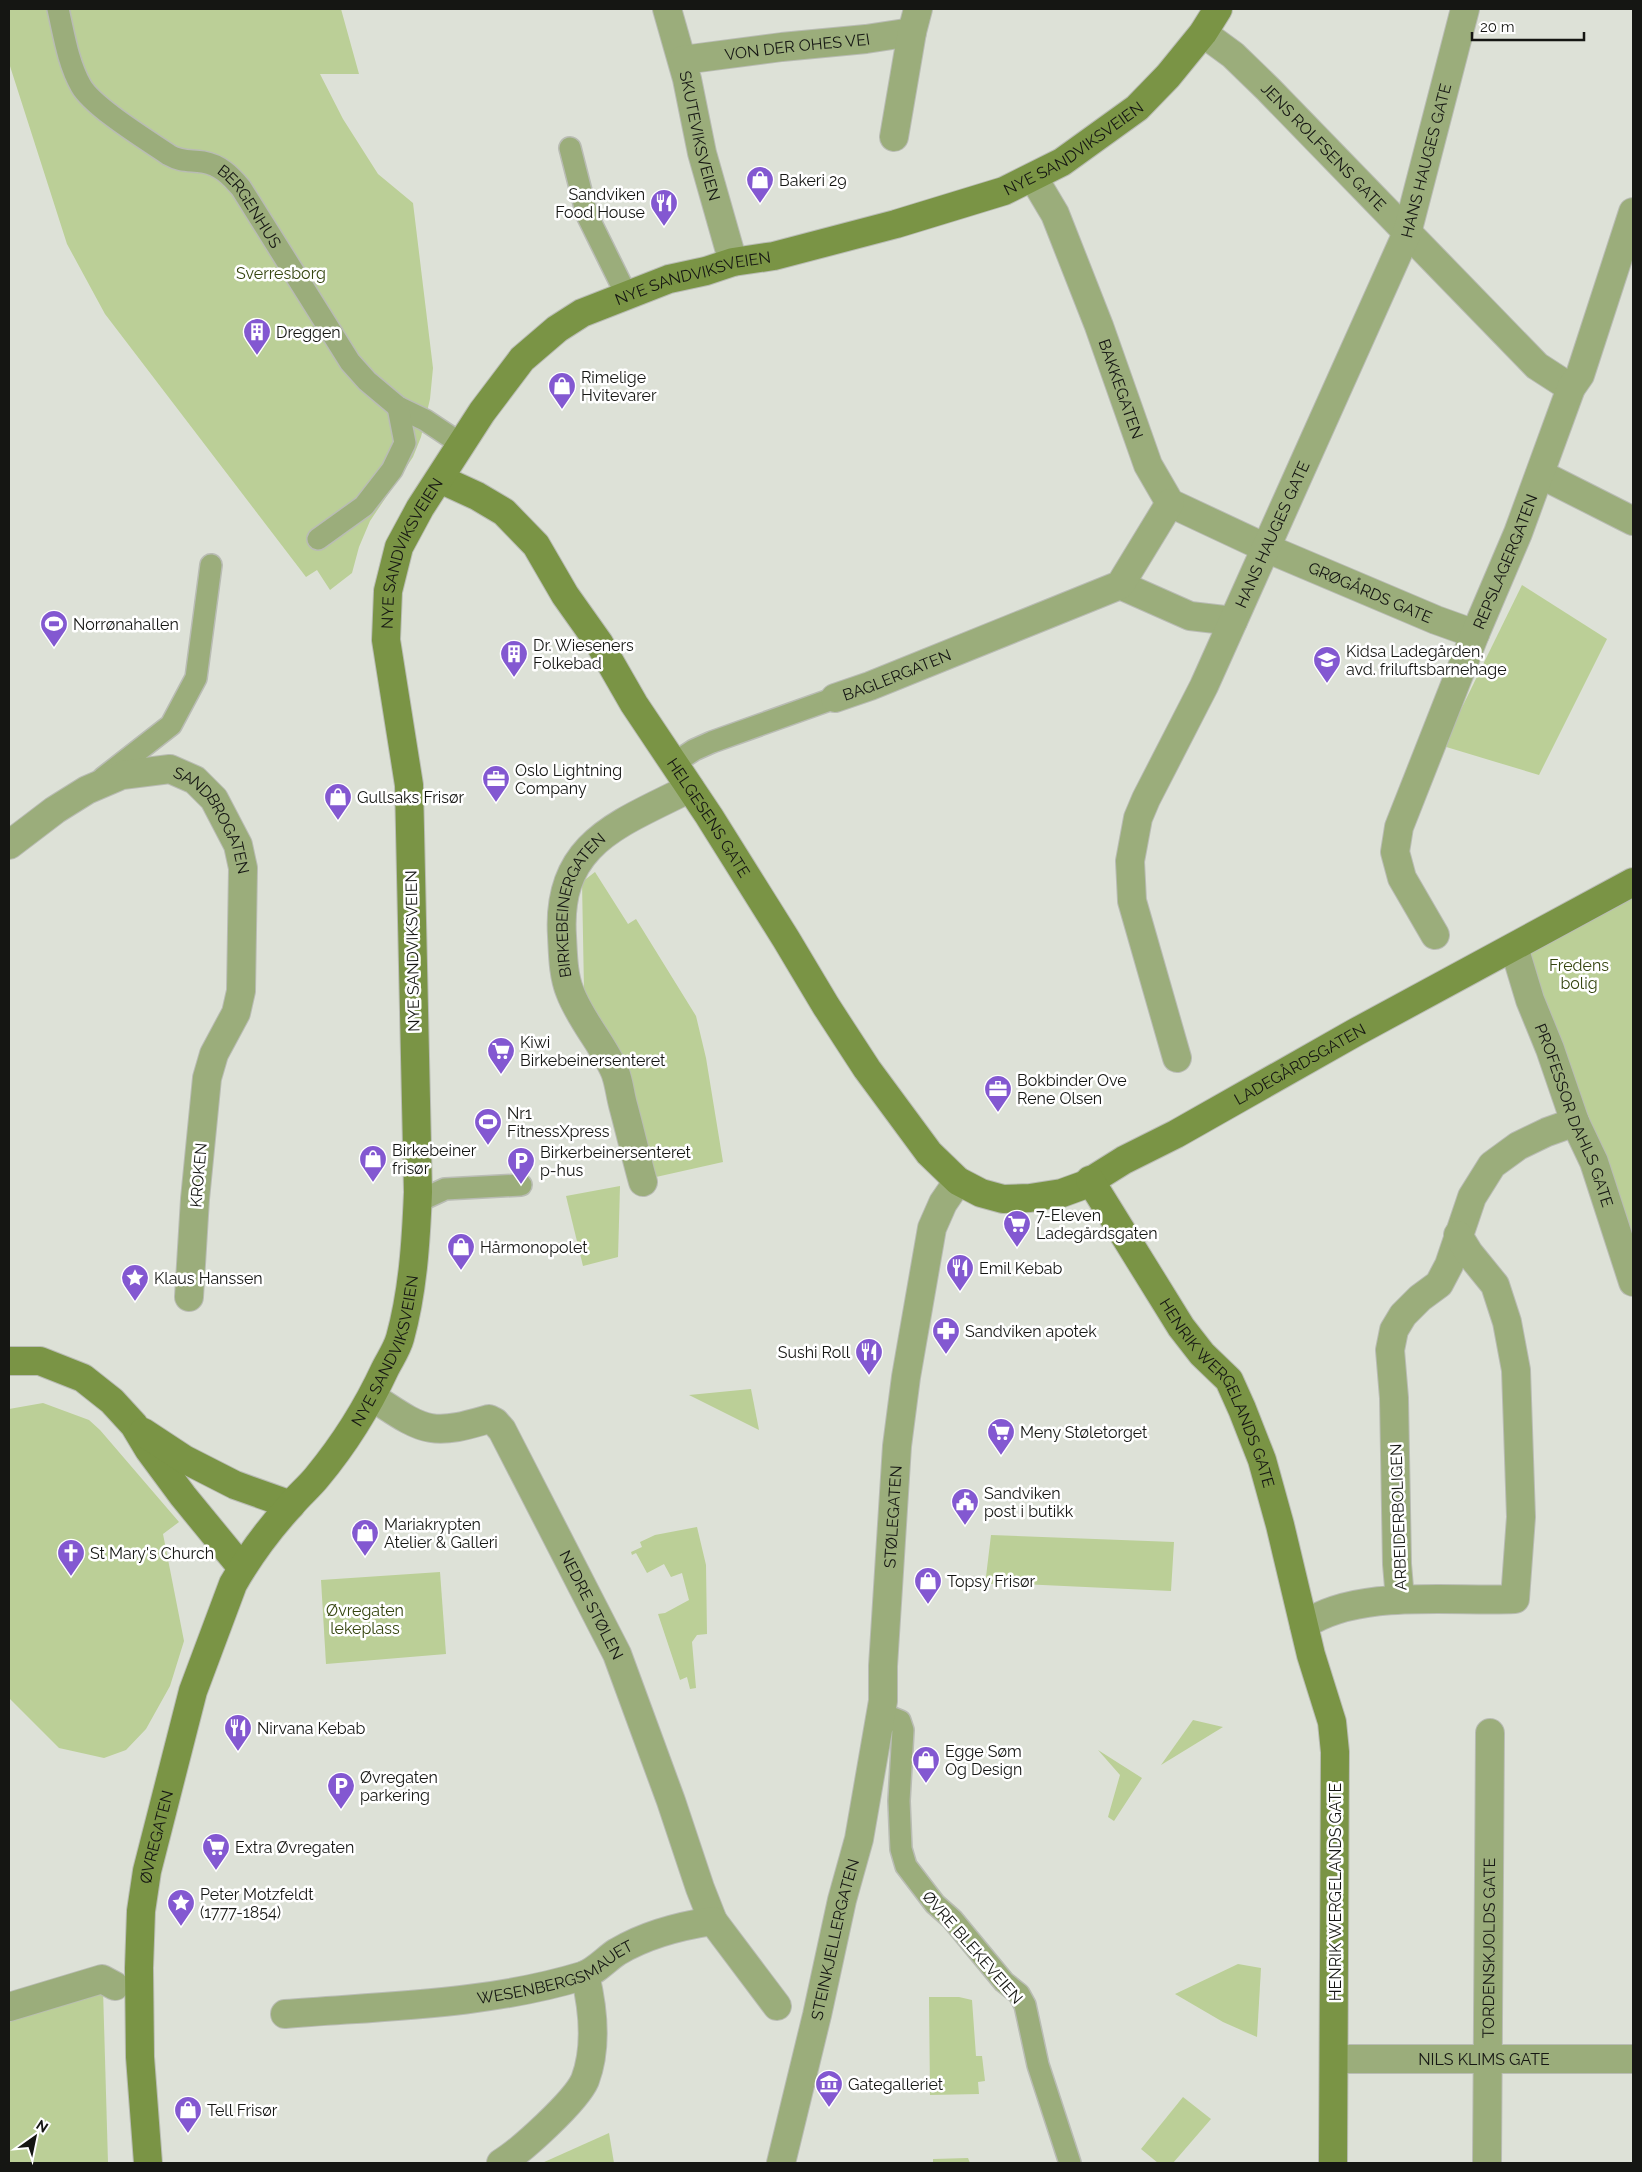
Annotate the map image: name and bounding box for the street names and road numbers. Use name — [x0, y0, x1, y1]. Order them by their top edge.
street label: VON DER OHES VEI — [723, 30, 871, 64]
street label: SKUTEVIKSVEIEN — [675, 69, 724, 203]
street label: JENS ROLFSENS GATE — [1257, 79, 1390, 215]
street label: HANS HAUGES GATE — [1397, 81, 1455, 240]
street label: NYE SANDVIKSVEIEN — [1001, 98, 1147, 200]
street label: BERGENHUS — [214, 161, 285, 252]
street label: NYE SANDVIKSVEIEN — [612, 248, 772, 309]
street label: BAKKEGATEN — [1094, 337, 1147, 441]
street label: HANS HAUGES GATE — [1231, 458, 1314, 611]
street label: NYE SANDVIKSVEIEN — [377, 474, 447, 629]
street label: REPSLAGERGATEN — [1469, 492, 1541, 632]
street label: GRØGÅRDS GATE — [1305, 558, 1435, 627]
street label: BAGLERGATEN — [840, 645, 954, 705]
street label: HELGESENS GATE — [663, 755, 754, 881]
street label: SANDBROGATEN — [170, 763, 253, 876]
street label: BIRKEBEINERGATEN — [553, 829, 609, 979]
street label: NYE SANDVIKSVEIEN — [402, 870, 423, 1032]
street label: LADEGÅRDSGATEN — [1231, 1020, 1369, 1109]
street label: PROFESSOR DAHLS GATE — [1531, 1021, 1617, 1210]
street label: KROKEN — [186, 1142, 211, 1208]
street label: NYE SANDVIKSVEIEN — [348, 1274, 422, 1430]
street label: HENRIK WERGELANDS GATE — [1156, 1295, 1278, 1490]
street label: ARBEIDERBOLIGEN — [1386, 1443, 1411, 1591]
street label: STØLEGATEN — [880, 1465, 906, 1569]
street label: NEDRE STØLEN — [555, 1547, 627, 1663]
street label: HENRIK WERGELANDS GATE — [1326, 1783, 1345, 2001]
street label: ØVREGATEN — [136, 1788, 177, 1885]
street label: STEINKJELLERGATEN — [807, 1857, 863, 2022]
street label: TORDENSKJOLDS GATE — [1479, 1857, 1499, 2038]
street label: ØVRE BLEKEVEIEN — [918, 1887, 1027, 2008]
street label: WESENBERGSMAUET — [476, 1936, 636, 2008]
street label: NILS KLIMS GATE — [1418, 2050, 1550, 2069]

